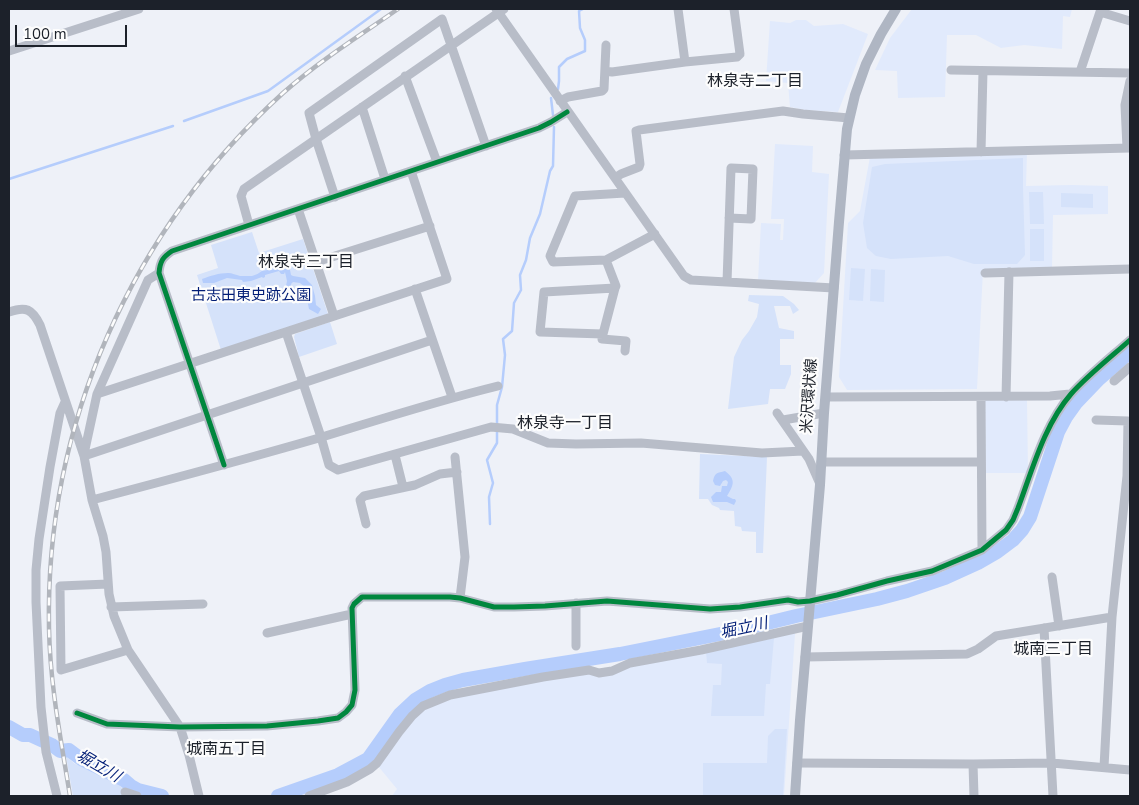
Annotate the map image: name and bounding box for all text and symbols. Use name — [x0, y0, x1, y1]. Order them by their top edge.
scale bar — [18, 15, 130, 47]
text: 100 m — [23, 24, 67, 44]
district label: 林泉寺二丁目 — [707, 72, 803, 92]
district label: 林泉寺三丁目 — [258, 253, 354, 273]
park label: 古志田東史跡公園 — [191, 287, 311, 305]
street label: 米沢環状線 — [798, 358, 822, 434]
district label: 林泉寺一丁目 — [517, 414, 613, 434]
water label: 堀立川 — [719, 615, 769, 643]
district label: 城南三丁目 — [1013, 640, 1093, 660]
district label: 城南五丁目 — [186, 740, 266, 760]
water label: 堀立川 — [72, 747, 124, 787]

